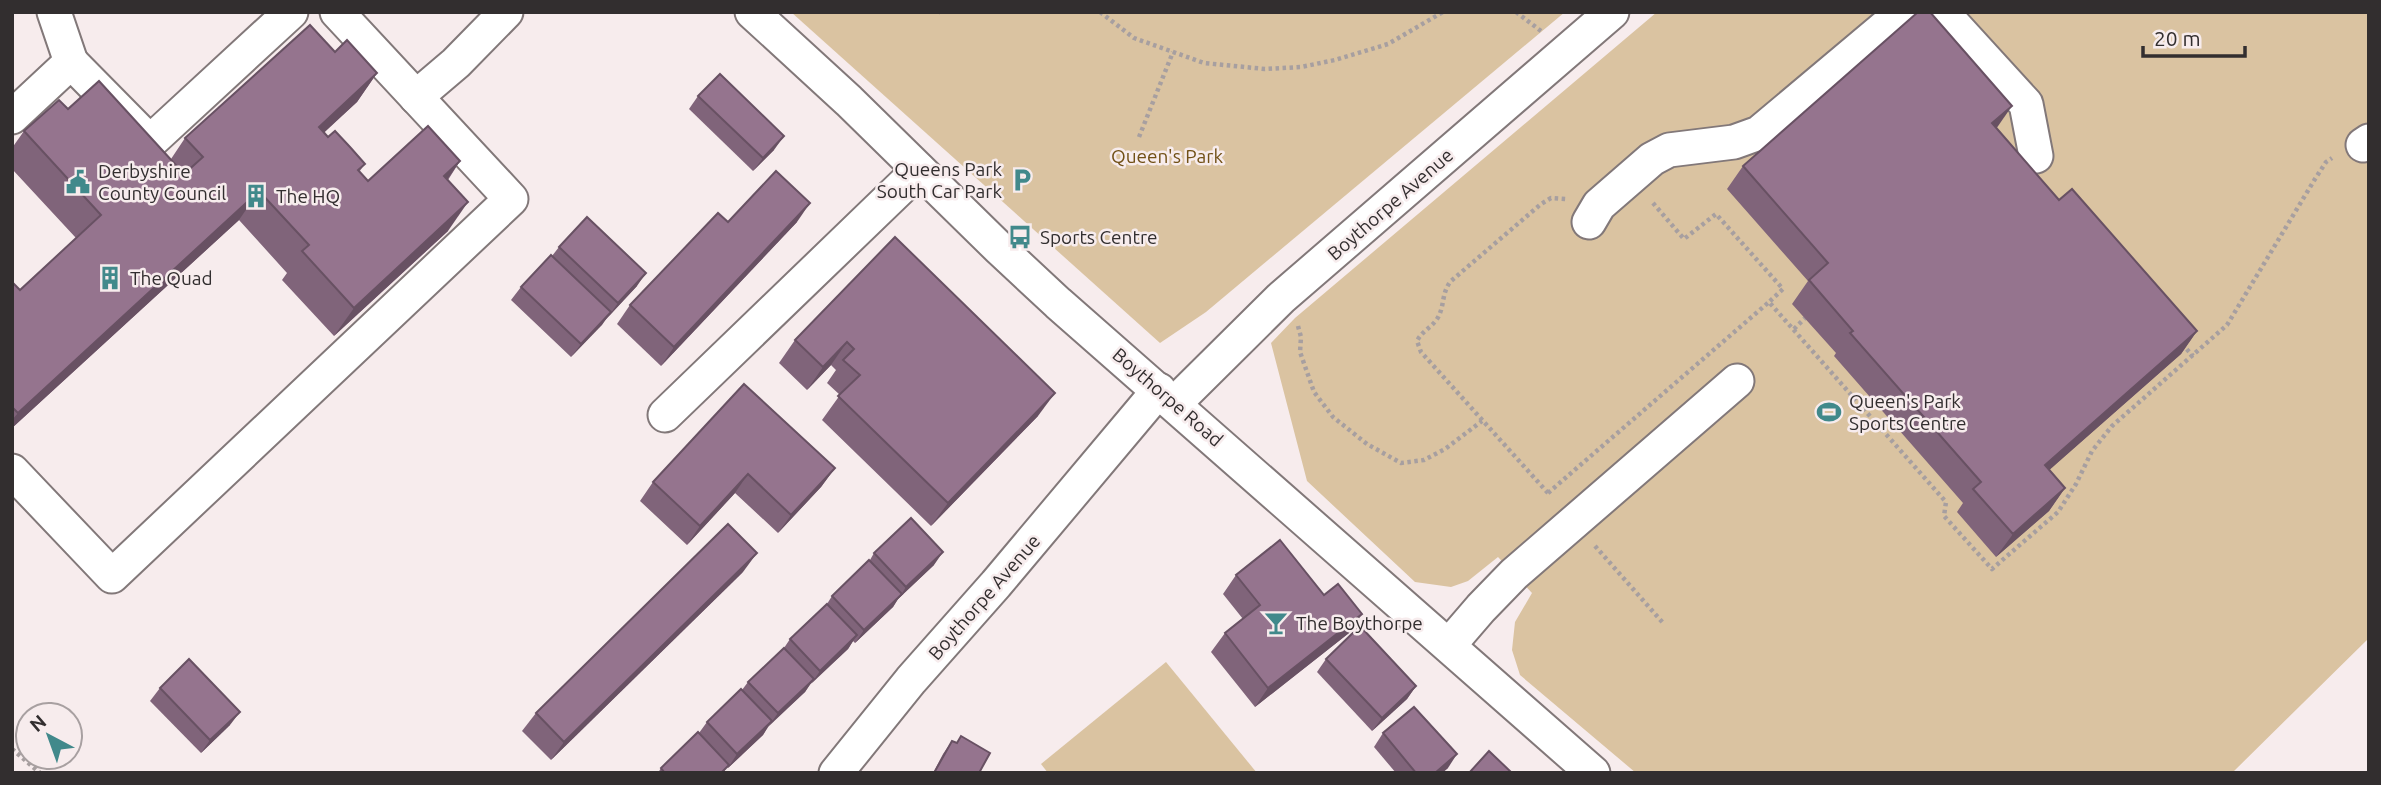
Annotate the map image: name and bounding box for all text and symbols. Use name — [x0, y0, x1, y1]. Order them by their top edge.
scale bar — [2143, 14, 2244, 58]
text: 20 m — [2154, 26, 2201, 50]
street label: Boythorpe Avenue — [1323, 144, 1457, 264]
park label: Queen's Park — [1111, 145, 1223, 167]
place label: Queens Park South Car Park — [877, 158, 1002, 202]
place label: Derbyshire County Council — [98, 160, 226, 204]
parking icon: Queens Park South Car Park — [1008, 166, 1036, 194]
public building icon: Derbyshire County Council — [64, 168, 92, 196]
building icon: The HQ — [242, 182, 270, 210]
place label: The HQ — [276, 185, 340, 207]
bus stop icon: Sports Centre — [1006, 223, 1034, 251]
place label: Sports Centre — [1040, 226, 1158, 248]
building icon: The Quad — [96, 264, 124, 292]
place label: The Quad — [130, 267, 213, 289]
street label: Boythorpe Road — [1108, 343, 1228, 451]
place label: Queen's Park Sports Centre — [1849, 390, 1967, 434]
sports icon: Queen's Park Sports Centre — [1815, 398, 1843, 426]
street label: Boythorpe Avenue — [924, 530, 1044, 664]
bar icon: The Boythorpe — [1262, 609, 1290, 637]
place label: The Boythorpe — [1296, 612, 1423, 634]
north arrow — [14, 701, 84, 771]
text: N — [25, 710, 50, 736]

